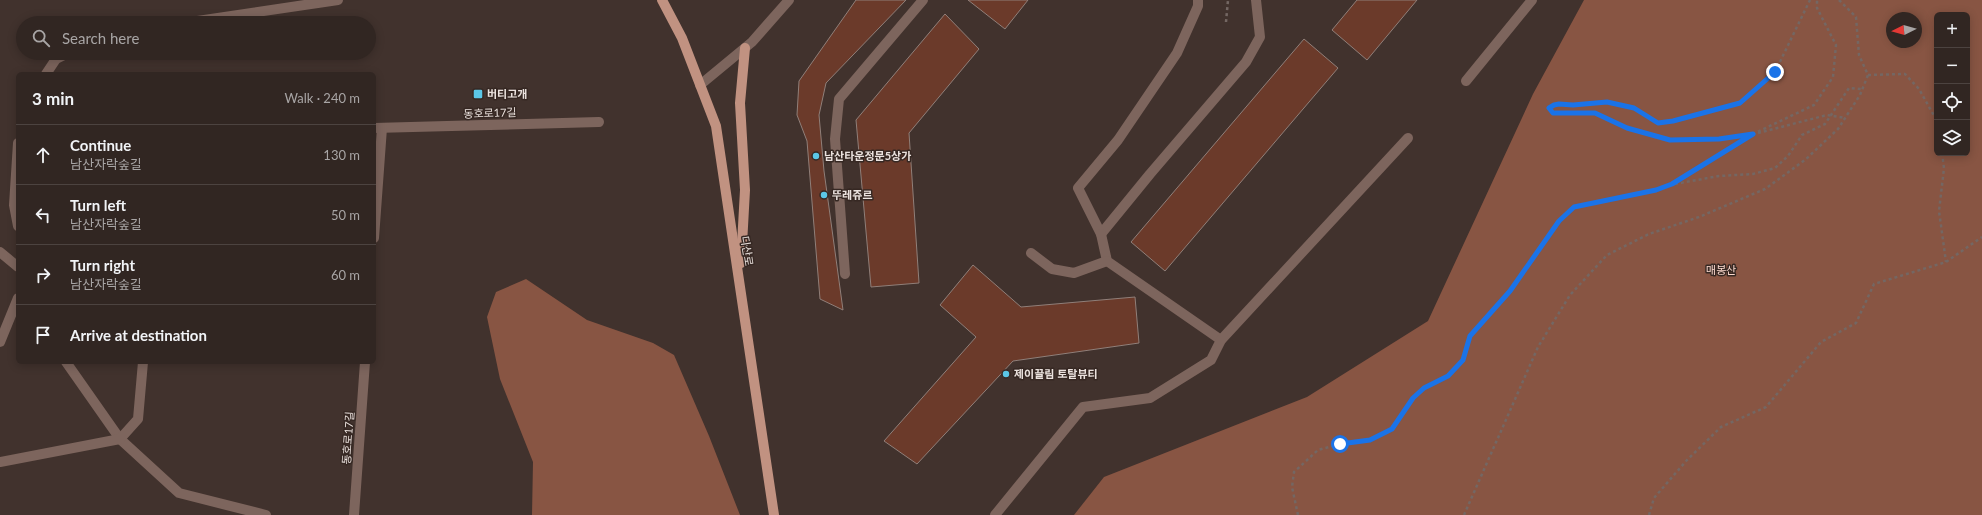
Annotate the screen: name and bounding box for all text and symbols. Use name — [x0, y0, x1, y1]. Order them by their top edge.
north arrow — [1886, 12, 1922, 48]
map controls — [1934, 12, 1970, 156]
button: + — [1934, 12, 1970, 48]
search box — [16, 16, 376, 60]
icon: search — [30, 27, 52, 49]
text: Search here — [62, 29, 139, 47]
button: − — [1934, 48, 1970, 84]
route end — [1766, 63, 1784, 81]
button: locate — [1934, 84, 1970, 120]
place label: 버티고개 — [487, 87, 527, 100]
text: 3 min — [32, 88, 74, 109]
marker: 버티고개 — [472, 88, 484, 100]
text: Walk · 240 m — [284, 90, 360, 106]
street label: 동호로17길 — [463, 105, 517, 120]
button: layers — [1934, 120, 1970, 156]
text: Continue — [70, 136, 131, 154]
icon: ahead — [32, 144, 54, 166]
text: 130 m — [323, 147, 360, 163]
place label: 남산타운정문5상가 — [824, 149, 911, 162]
marker: 남산타운정문5상가 — [811, 151, 821, 161]
text: 남산자락숲길 — [70, 156, 142, 172]
place label: 뚜레쥬르 — [832, 188, 872, 201]
marker: 뚜레쥬르 — [819, 190, 829, 200]
text: Turn left — [70, 196, 126, 214]
icon: left — [32, 204, 54, 226]
text: 50 m — [331, 207, 360, 223]
text: 남산자락숲길 — [70, 216, 142, 232]
street label: 다산로 — [739, 235, 756, 267]
text: Turn right — [70, 256, 135, 274]
park label: 매봉산 — [1706, 263, 1736, 276]
icon: right — [32, 264, 54, 286]
text: 60 m — [331, 267, 360, 283]
text: 남산자락숲길 — [70, 276, 142, 292]
icon: arrive — [32, 324, 54, 346]
text: Arrive at destination — [70, 326, 207, 344]
place label: 제이끌림 토탈뷰티 — [1014, 367, 1098, 380]
marker: 제이끌림 토탈뷰티 — [1001, 369, 1011, 379]
street label: 동호로17길 — [339, 411, 356, 465]
route start — [1331, 435, 1349, 453]

